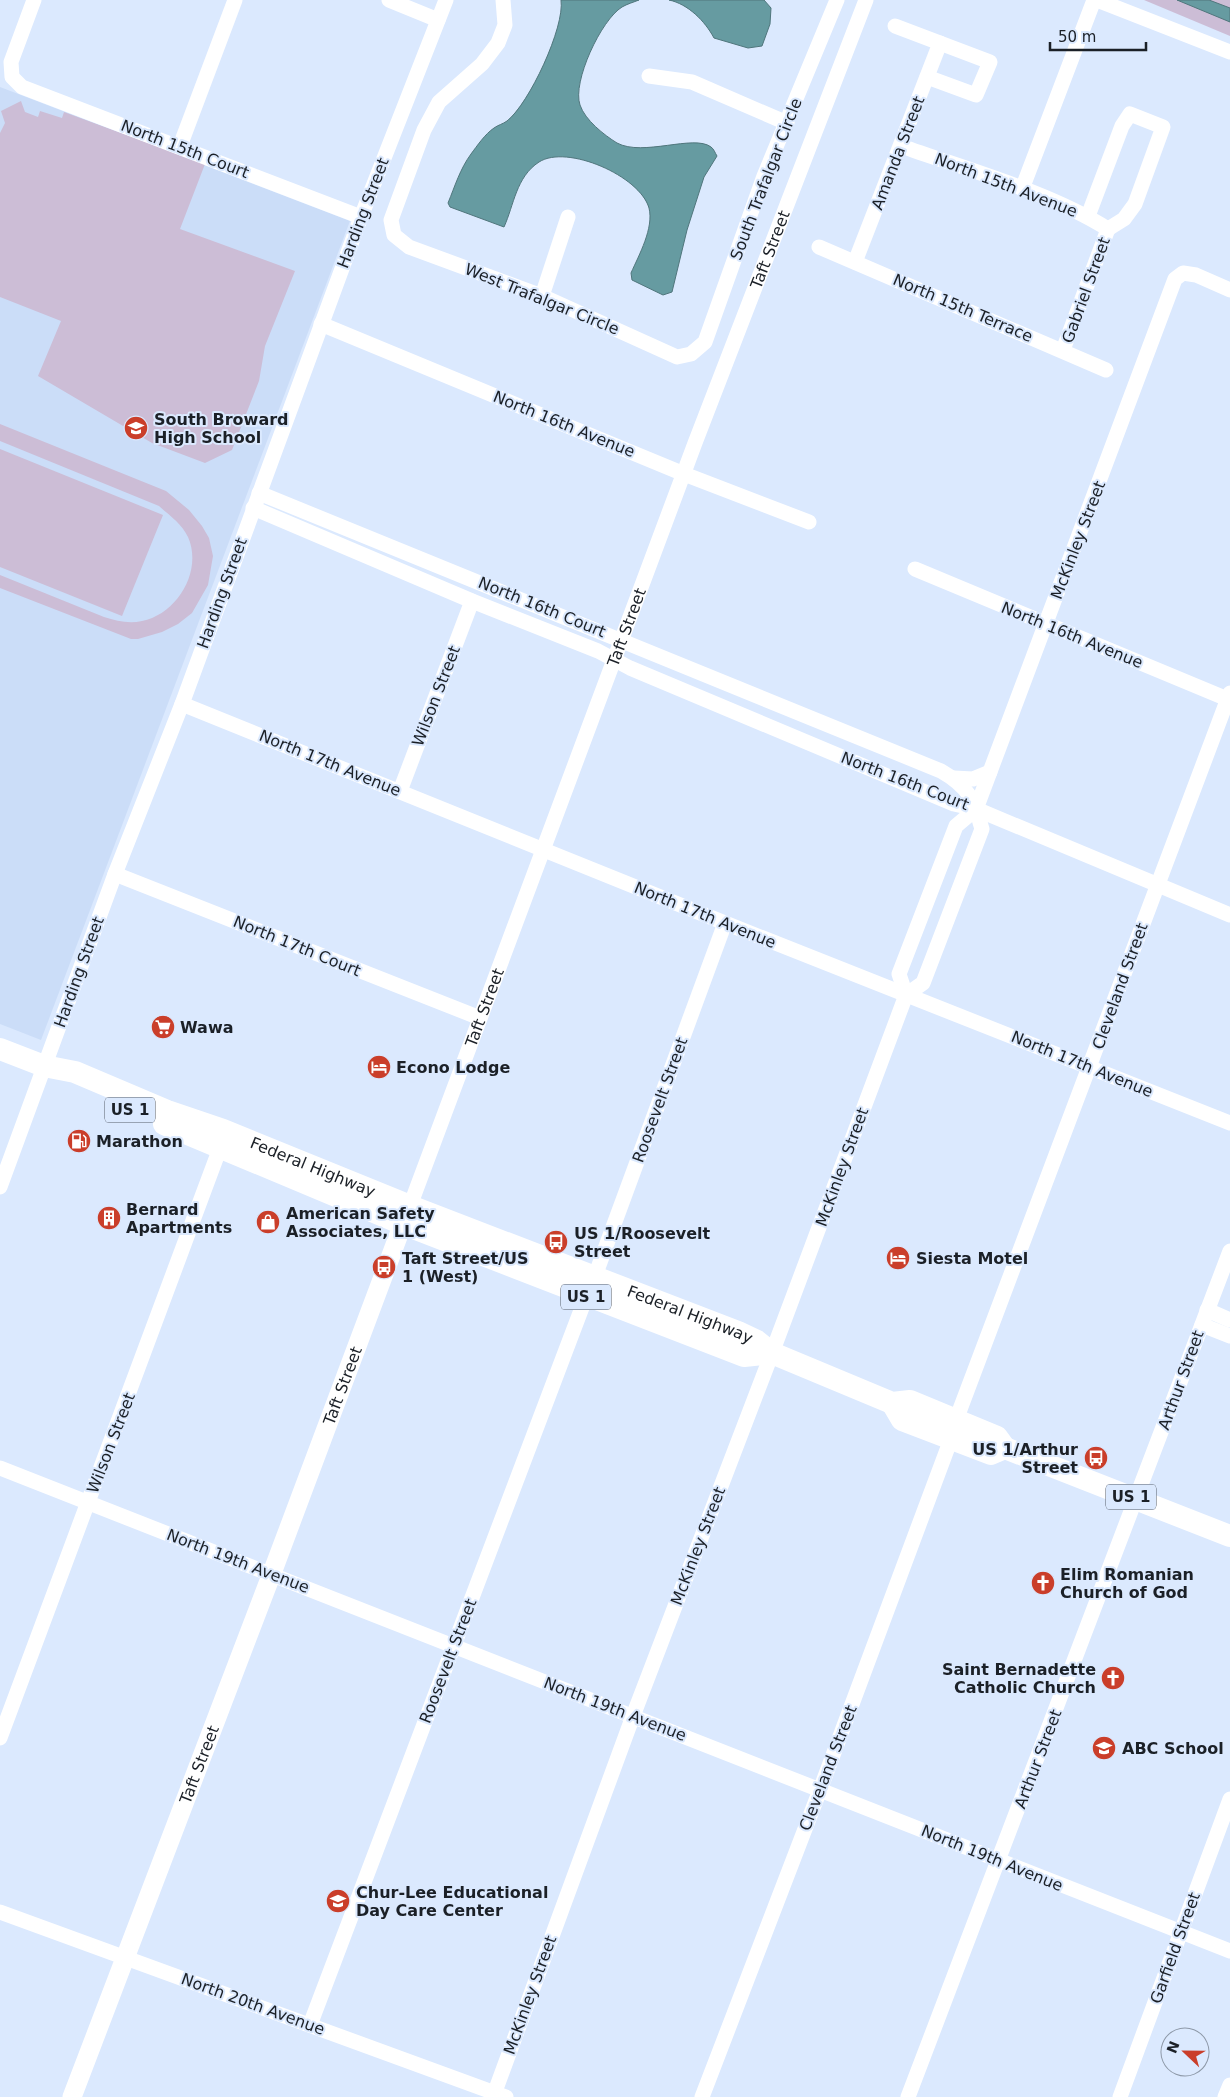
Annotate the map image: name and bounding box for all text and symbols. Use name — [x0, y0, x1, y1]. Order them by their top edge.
scale bar — [1050, 20, 1146, 52]
text: 50 m — [1058, 28, 1096, 46]
street label: Amanda Street — [868, 94, 928, 212]
street label: South Trafalgar Circle — [726, 95, 806, 263]
street label: North 15th Court — [118, 116, 252, 182]
street label: North 15th Avenue — [932, 149, 1080, 221]
street label: Harding Street — [333, 155, 393, 271]
street label: Taft Street — [746, 208, 793, 292]
street label: Gabriel Street — [1058, 234, 1114, 346]
street label: West Trafalgar Circle — [462, 259, 622, 339]
street label: North 15th Terrace — [890, 270, 1036, 346]
street label: North 16th Avenue — [490, 387, 638, 461]
place label: South Broward High School — [154, 410, 289, 447]
school or university icon: South Broward High School — [123, 415, 149, 441]
street label: McKinley Street — [1047, 478, 1109, 602]
street label: Harding Street — [193, 535, 251, 651]
street label: North 16th Court — [476, 573, 608, 641]
street label: Taft Street — [603, 585, 650, 670]
street label: North 16th Avenue — [998, 598, 1146, 672]
street label: Wilson Street — [408, 643, 464, 749]
street label: North 17th Avenue — [256, 726, 404, 800]
street label: North 16th Court — [838, 748, 972, 814]
street label: North 17th Avenue — [631, 878, 779, 952]
street label: North 17th Court — [231, 912, 363, 980]
street label: Harding Street — [50, 914, 108, 1030]
street label: Cleveland Street — [1088, 920, 1152, 1052]
street label: Taft Street — [461, 966, 507, 1050]
supermarket icon: Wawa — [150, 1014, 176, 1040]
place label: Wawa — [180, 1018, 233, 1037]
street label: North 17th Avenue — [1008, 1027, 1156, 1101]
street label: Roosevelt Street — [629, 1035, 691, 1165]
hotel icon: Econo Lodge — [366, 1054, 392, 1080]
place label: Econo Lodge — [396, 1058, 510, 1077]
road number: US 1 — [105, 1098, 155, 1122]
street label: McKinley Street — [812, 1105, 872, 1229]
fuel station icon: Marathon — [66, 1128, 92, 1154]
place label: Marathon — [96, 1132, 183, 1151]
street label: Federal Highway — [248, 1133, 378, 1200]
place label: Bernard Apartments — [126, 1200, 232, 1237]
place label: American Safety Associates, LLC — [286, 1204, 435, 1241]
building icon: Bernard Apartments — [96, 1205, 122, 1231]
shop icon: American Safety Associates, LLC — [255, 1209, 281, 1235]
place label: US 1/Roosevelt Street — [574, 1224, 711, 1261]
bus stop icon: US 1/Roosevelt Street — [543, 1229, 569, 1255]
hotel icon: Siesta Motel — [885, 1245, 911, 1271]
place label: Taft Street/US 1 (West) — [402, 1249, 529, 1286]
place label: Siesta Motel — [916, 1249, 1028, 1268]
bus stop icon: Taft Street/US 1 (West) — [371, 1254, 397, 1280]
street label: Federal Highway — [625, 1281, 756, 1347]
road number: US 1 — [561, 1284, 611, 1310]
street label: Arthur Street — [1154, 1328, 1208, 1432]
street label: Taft Street — [319, 1344, 366, 1428]
street label: Wilson Street — [83, 1390, 139, 1496]
place label: US 1/Arthur Street — [972, 1440, 1078, 1477]
bus stop icon: US 1/Arthur Street — [1083, 1445, 1109, 1471]
street label: McKinley Street — [667, 1484, 729, 1608]
road number: US 1 — [1106, 1484, 1156, 1510]
street label: North 19th Avenue — [164, 1525, 312, 1597]
place label: Elim Romanian Church of God — [1060, 1565, 1194, 1602]
church icon: Elim Romanian Church of God — [1030, 1570, 1056, 1596]
street label: Roosevelt Street — [415, 1596, 481, 1726]
place label: Saint Bernadette Catholic Church — [942, 1660, 1096, 1697]
church icon: Saint Bernadette Catholic Church — [1100, 1665, 1126, 1691]
street label: North 19th Avenue — [541, 1673, 689, 1745]
street label: Cleveland Street — [795, 1702, 861, 1834]
street label: Arthur Street — [1010, 1707, 1066, 1811]
street label: Taft Street — [175, 1723, 222, 1807]
school or university icon: ABC School — [1091, 1735, 1117, 1761]
place label: ABC School — [1122, 1739, 1224, 1758]
street label: North 19th Avenue — [918, 1821, 1066, 1895]
place label: Chur-Lee Educational Day Care Center — [356, 1883, 548, 1920]
school or university icon: Chur-Lee Educational Day Care Center — [325, 1888, 351, 1914]
street label: Garfield Street — [1146, 1890, 1204, 2006]
street label: McKinley Street — [500, 1933, 560, 2057]
street label: North 20th Avenue — [179, 1969, 327, 2039]
north arrow — [1160, 2027, 1210, 2077]
text: N — [1163, 2039, 1183, 2056]

